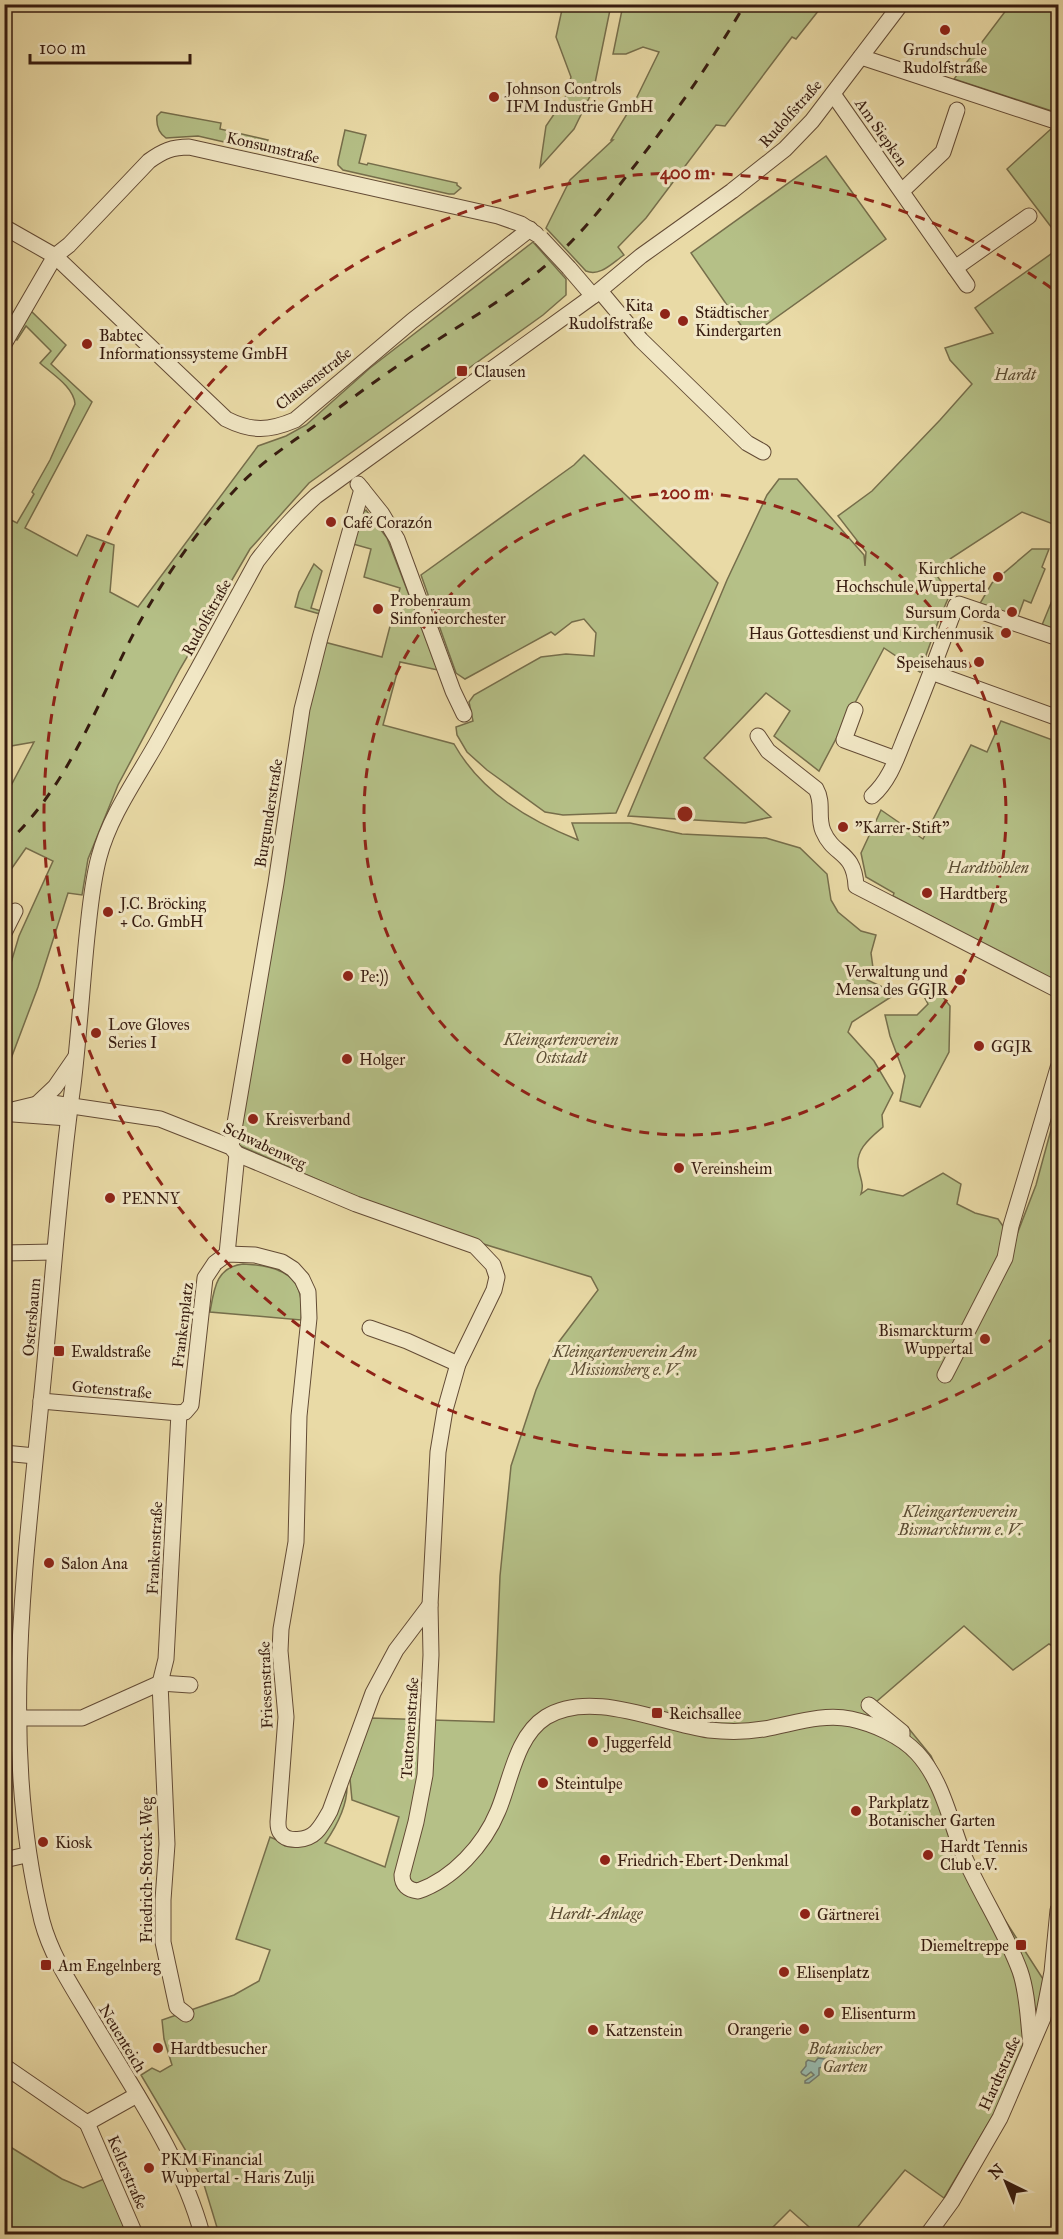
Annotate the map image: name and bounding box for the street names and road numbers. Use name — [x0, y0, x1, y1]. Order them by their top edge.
street label: Rudolfstraße — [755, 75, 826, 151]
street label: Am Siepken — [851, 94, 912, 170]
street label: Konsumstraße — [224, 128, 322, 168]
street label: Clausenstraße — [272, 343, 355, 414]
street label: Rudolfstraße — [178, 575, 235, 659]
street label: Burgunderstraße — [251, 757, 288, 869]
street label: Schwabenweg — [220, 1118, 310, 1174]
street label: Ostersbaum — [19, 1276, 44, 1357]
street label: Frankenplatz — [168, 1281, 197, 1369]
street label: Gotenstraße — [71, 1377, 153, 1402]
street label: Frankenstraße — [143, 1501, 166, 1595]
street label: Friesenstraße — [254, 1641, 277, 1729]
street label: Teutonenstraße — [396, 1676, 423, 1780]
street label: Friedrich-Storck-Weg — [137, 1796, 157, 1943]
street label: Neuenteich — [95, 2001, 150, 2076]
street label: Hardtstraße — [975, 2033, 1024, 2113]
street label: Kellerstraße — [103, 2132, 152, 2212]

